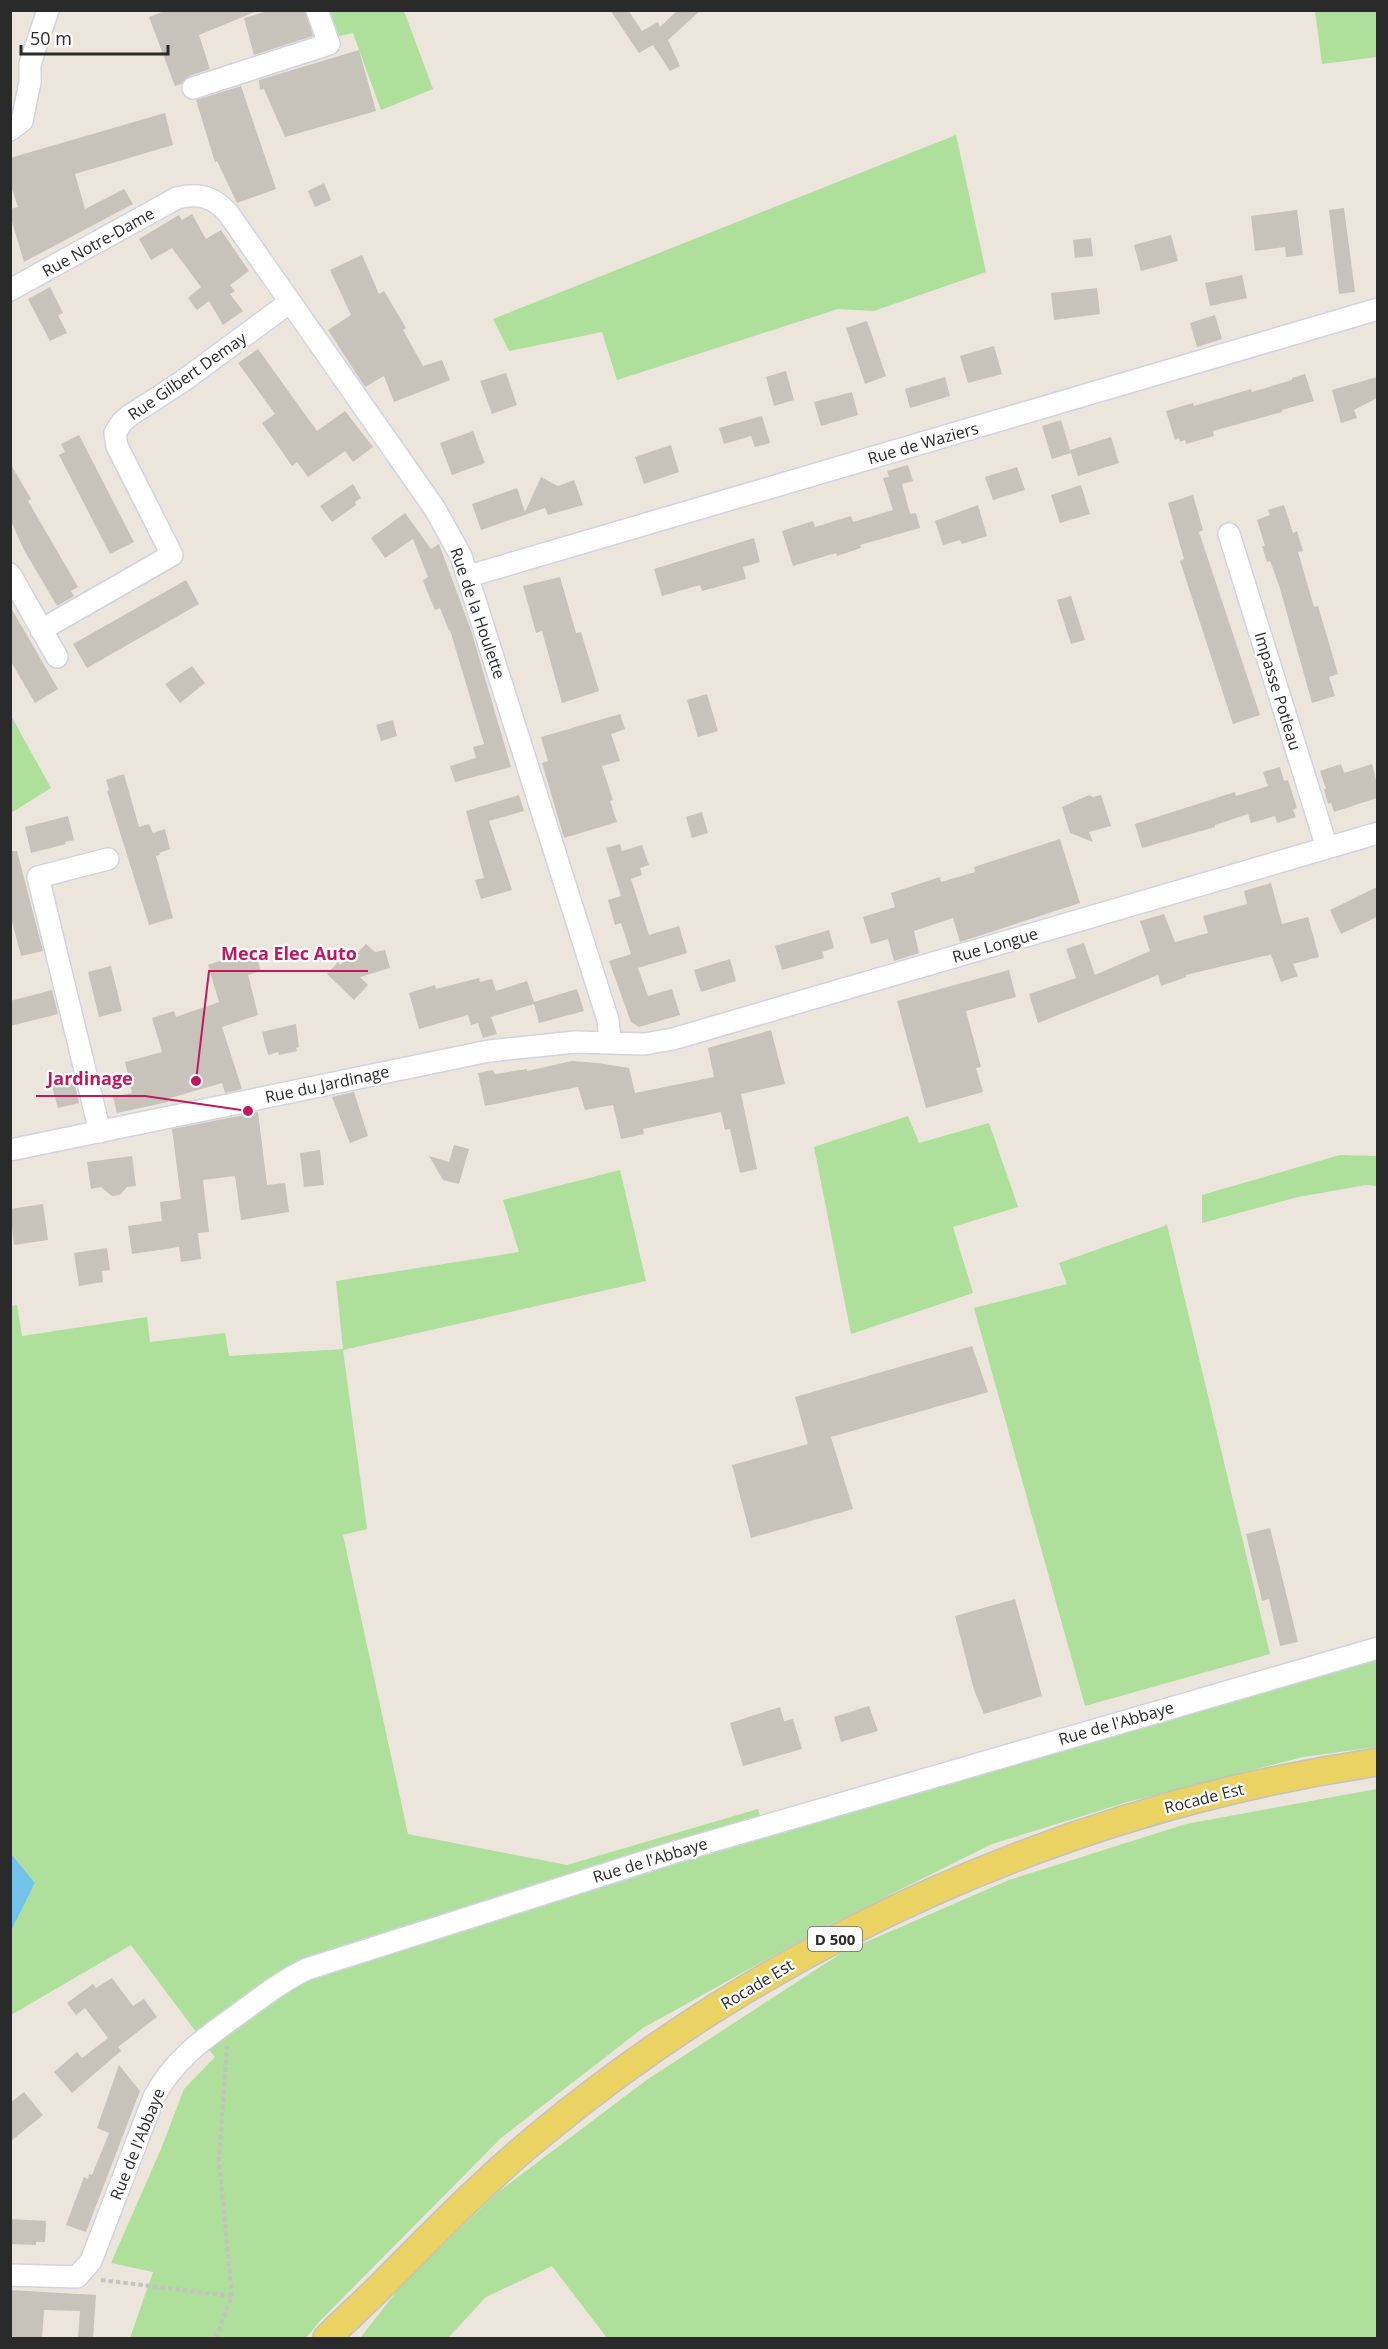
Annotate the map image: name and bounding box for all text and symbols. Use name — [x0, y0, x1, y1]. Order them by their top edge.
scale bar — [21, 18, 168, 56]
text: 50 m — [30, 26, 72, 50]
street label: Rue Notre-Dame — [38, 202, 158, 282]
street label: Rue Gilbert Demay — [123, 326, 251, 425]
street label: Rue de Waziers — [865, 417, 981, 469]
street label: Rue de la Houlette — [445, 544, 511, 682]
street label: Impasse Potleau — [1249, 629, 1307, 753]
street label: Rue Longue — [950, 922, 1040, 968]
callout: Meca Elec Auto — [209, 935, 368, 971]
text: Meca Elec Auto — [221, 941, 357, 965]
callout: Jardinage — [36, 1060, 145, 1096]
street label: Rue du Jardinage — [263, 1060, 391, 1108]
text: Jardinage — [45, 1066, 133, 1090]
street label: Rue de l'Abbaye — [1056, 1696, 1176, 1750]
street label: Rocade Est — [1162, 1777, 1246, 1818]
street label: Rue de l'Abbaye — [590, 1832, 710, 1888]
road number: D 500 — [808, 1927, 862, 1951]
street label: Rocade Est — [717, 1954, 798, 2014]
street label: Rue de l'Abbaye — [105, 2085, 169, 2203]

